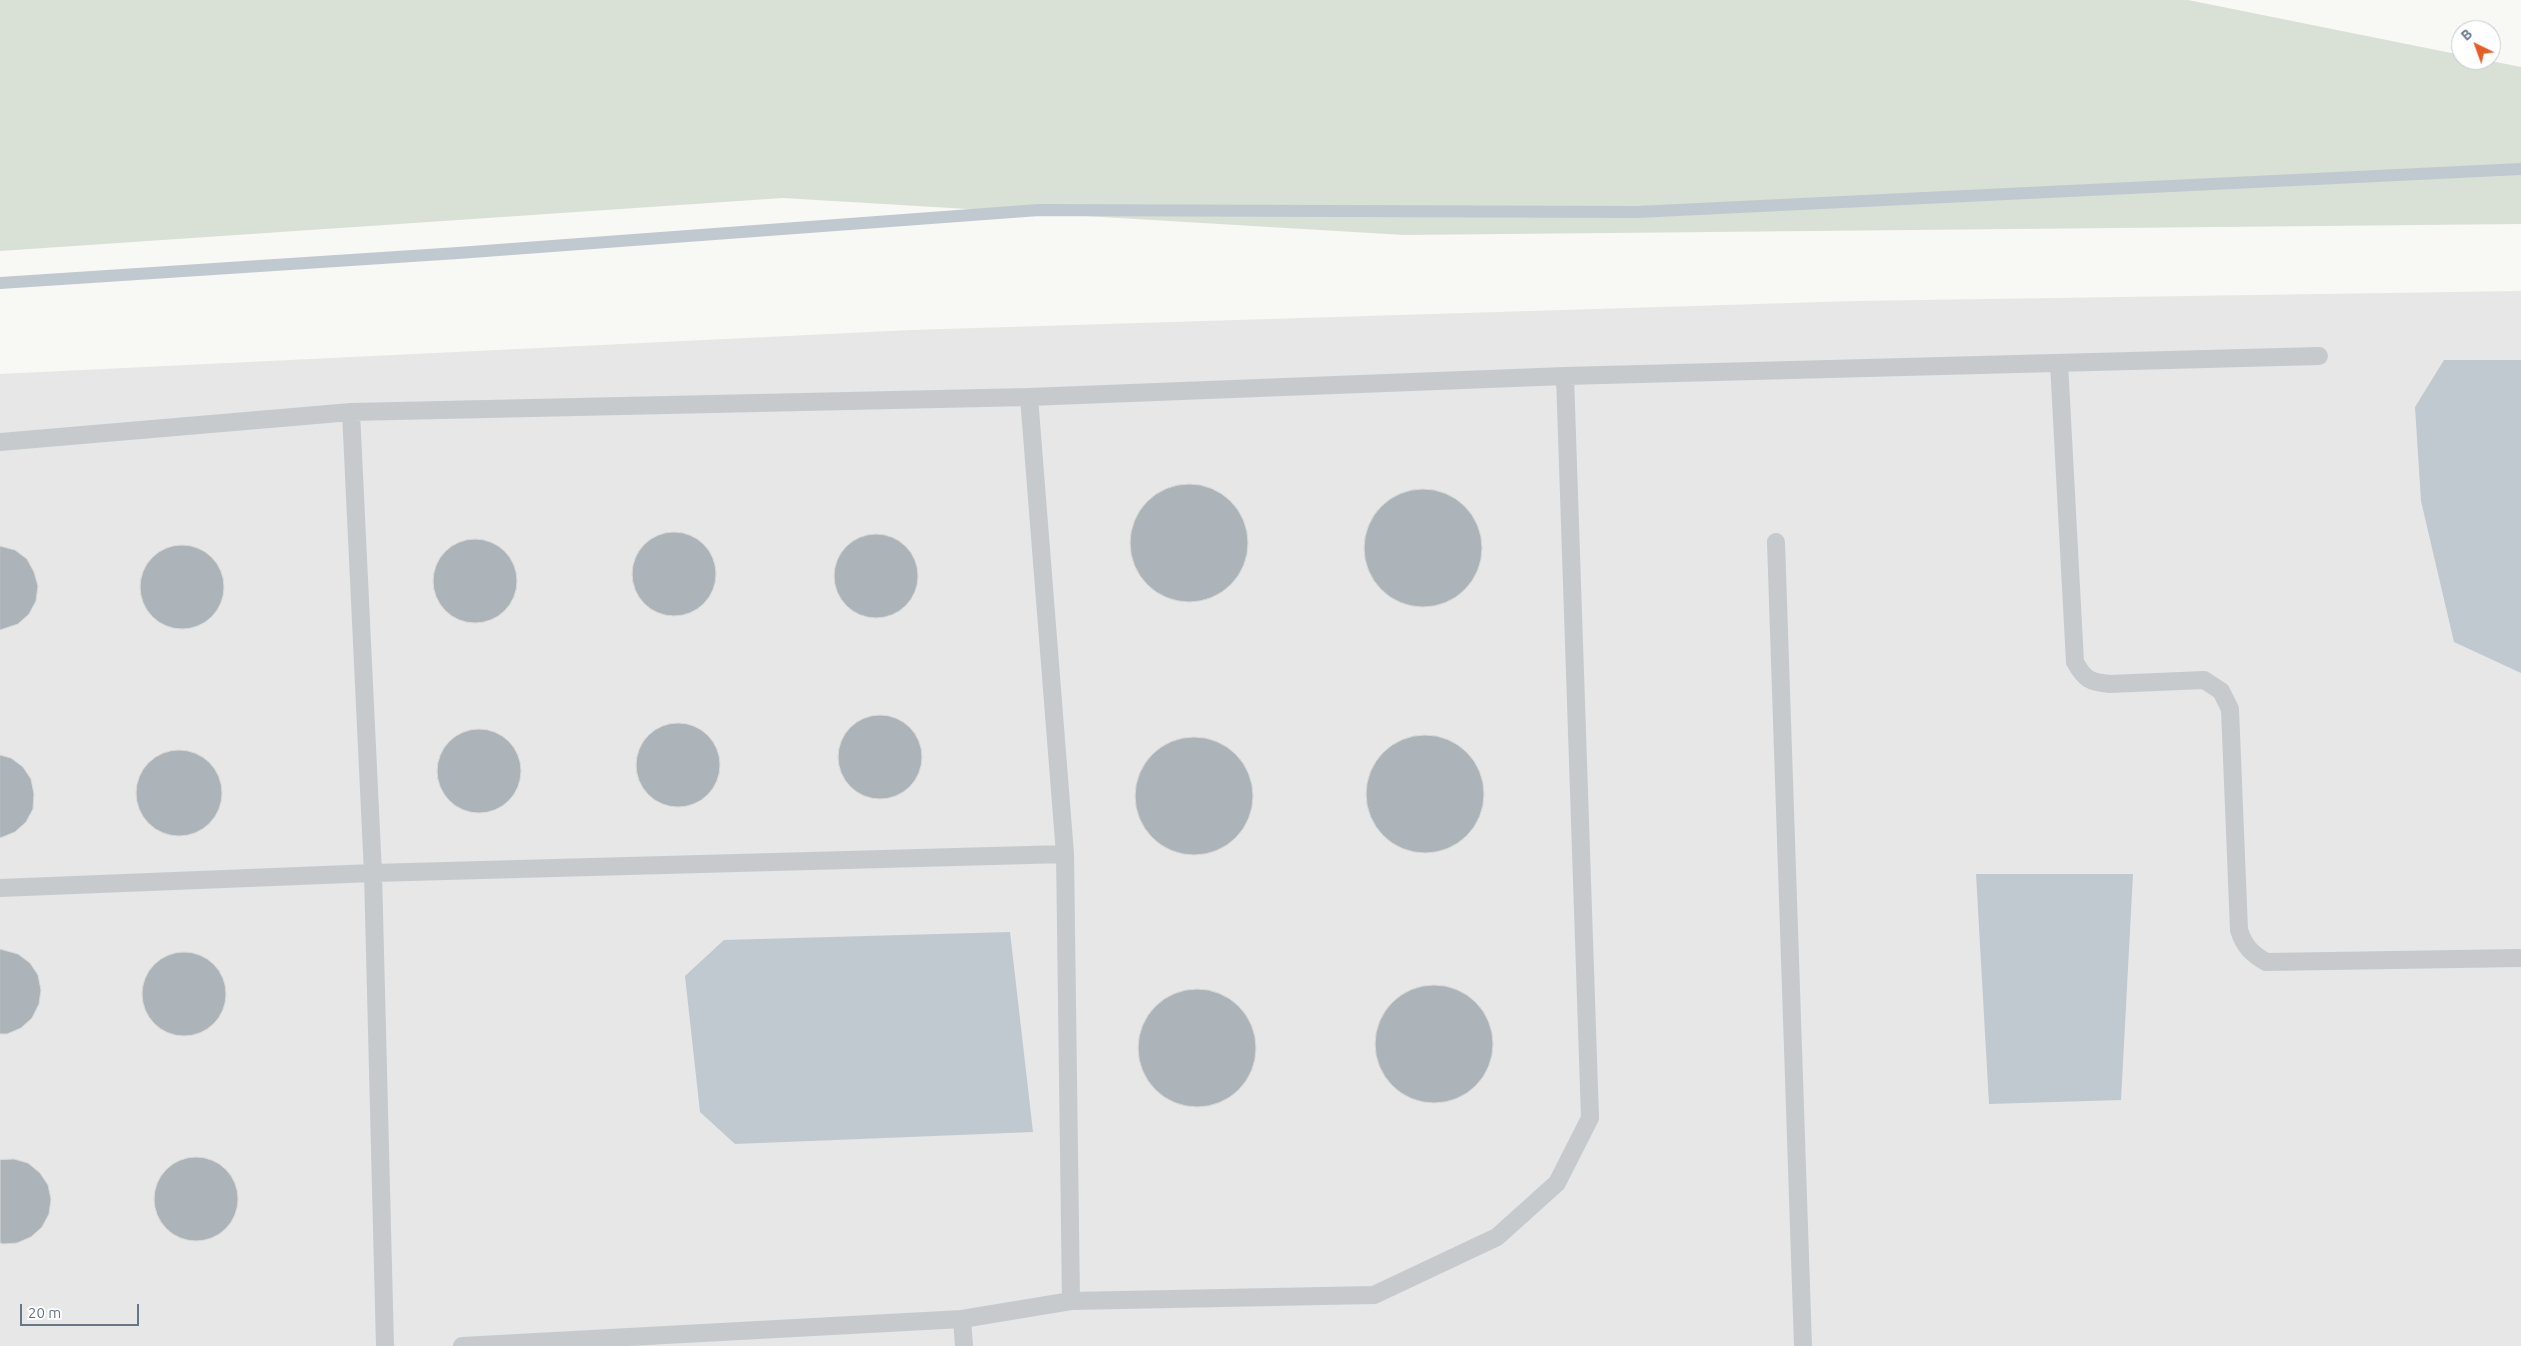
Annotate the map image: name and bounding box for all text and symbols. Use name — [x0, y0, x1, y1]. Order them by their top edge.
north arrow — [2451, 20, 2501, 70]
text: B — [2458, 26, 2475, 44]
scale bar — [22, 1294, 141, 1326]
text: 20 m — [28, 1304, 61, 1321]

